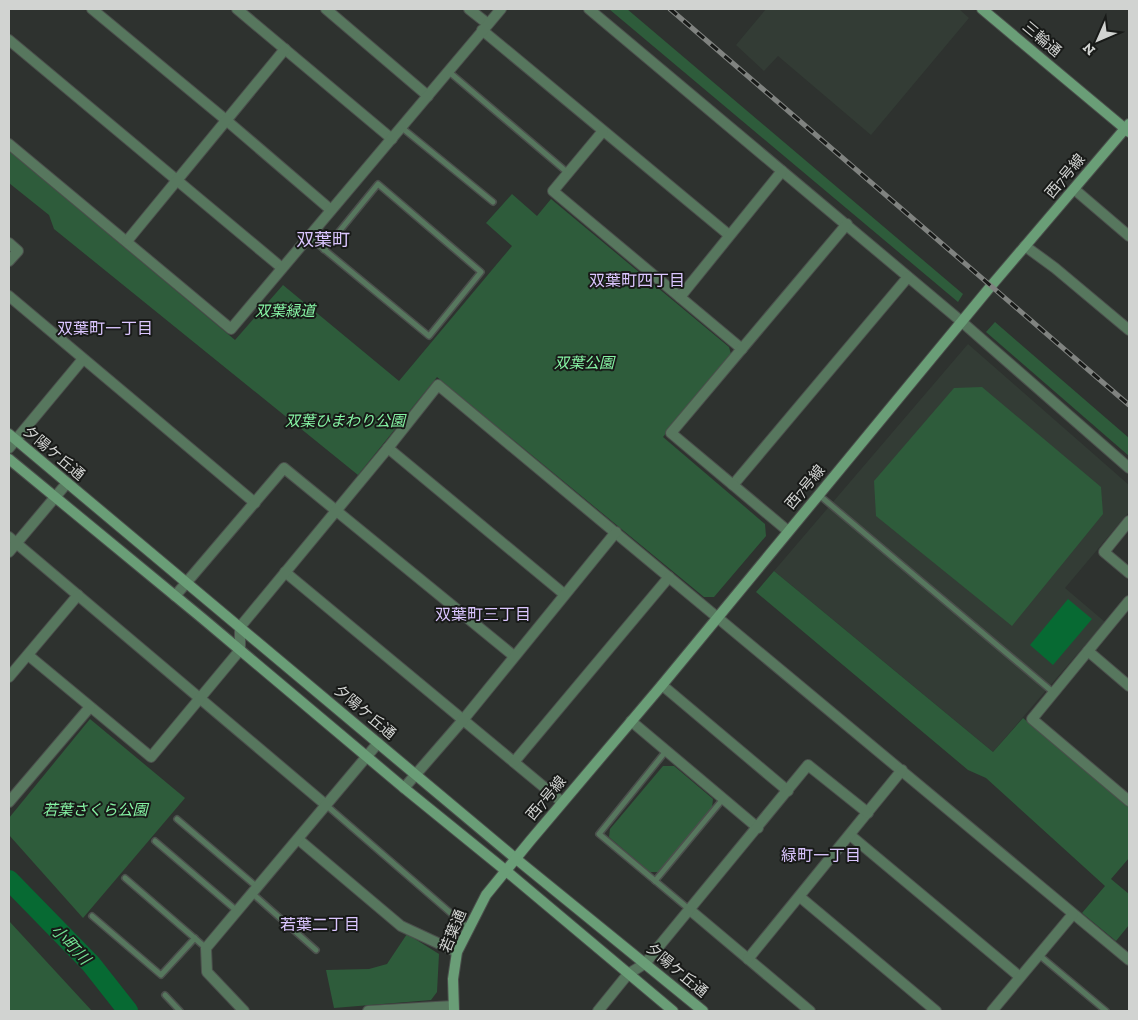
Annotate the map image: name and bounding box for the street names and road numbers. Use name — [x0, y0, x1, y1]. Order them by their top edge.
street label: 三輪通 — [1019, 18, 1065, 60]
street label: 西7号線 — [1041, 150, 1089, 202]
street label: 夕陽ケ丘通 — [19, 422, 89, 484]
street label: 西7号線 — [781, 461, 829, 513]
street label: 夕陽ケ丘通 — [330, 681, 400, 743]
street label: 西7号線 — [522, 772, 570, 824]
street label: 若葉通 — [436, 907, 470, 955]
street label: 夕陽ケ丘通 — [642, 939, 712, 1001]

